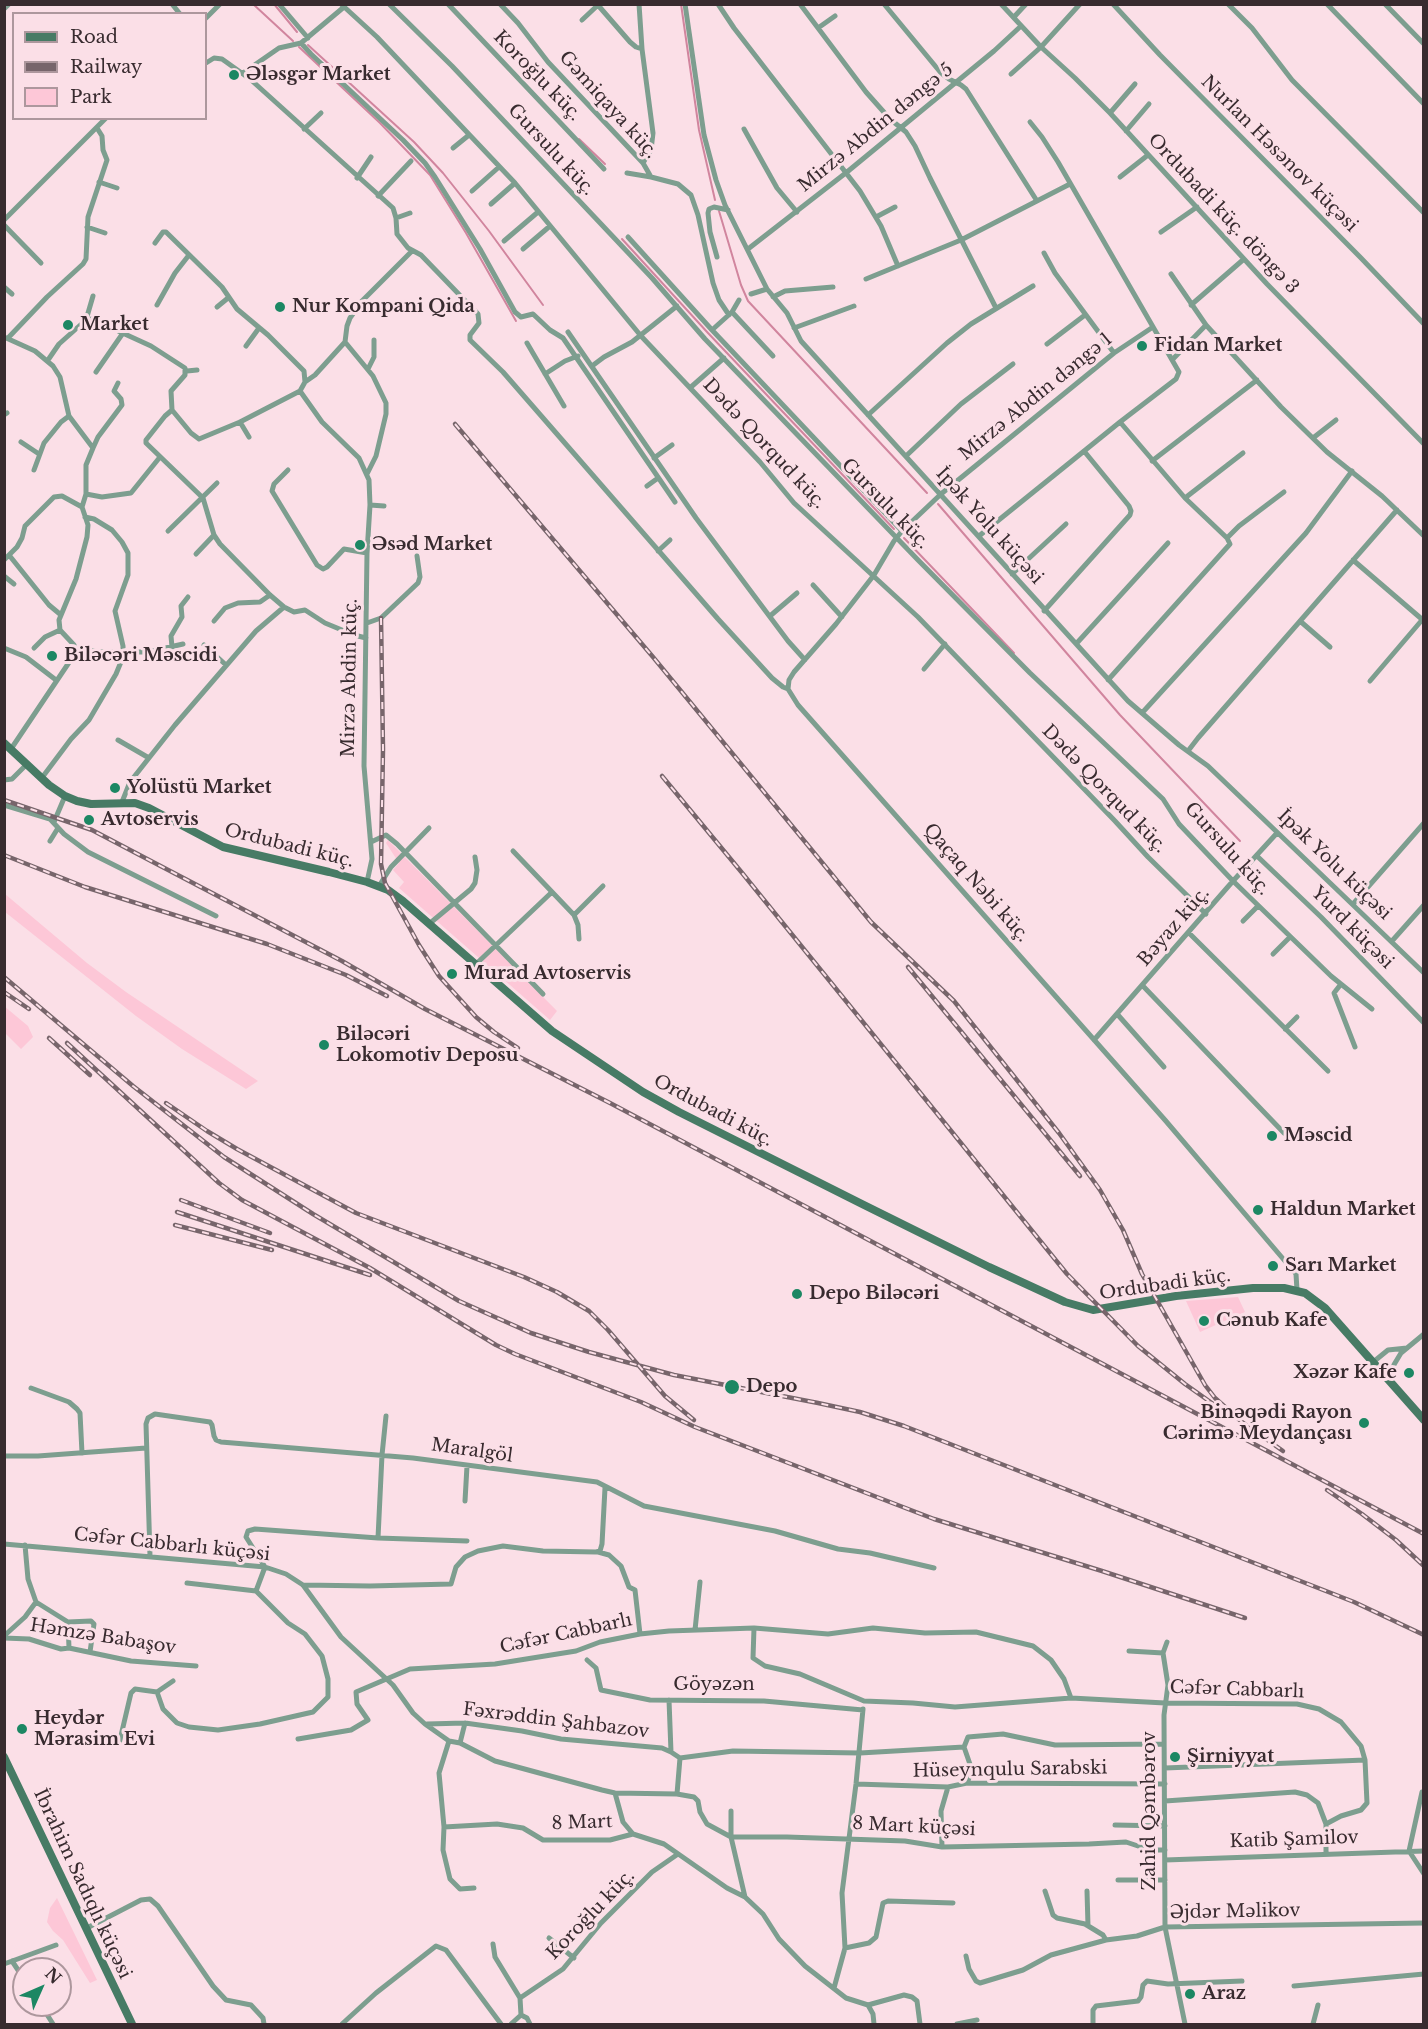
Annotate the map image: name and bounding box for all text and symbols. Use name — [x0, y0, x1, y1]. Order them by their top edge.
legend — [12, 12, 207, 120]
text: Road — [70, 26, 118, 48]
street label: Koroğlu küç. — [489, 26, 585, 126]
street label: Gəmiqaya küç. — [554, 47, 662, 163]
text: Railway — [70, 56, 142, 78]
street label: Mirzə Abdin dəngə 5 — [794, 59, 958, 197]
place label: Ələsgər Market — [246, 64, 391, 86]
marker: Ələsgər Market — [227, 68, 241, 82]
street label: Nurlan Həsənov küçəsi — [1196, 71, 1362, 237]
text: Park — [70, 86, 112, 108]
street label: Gursulu küç. — [503, 100, 599, 200]
street label: Ordubadi küç. döngə 3 — [1143, 129, 1303, 299]
place label: Nur Kompani Qida — [292, 296, 475, 318]
marker: Nur Kompani Qida — [273, 300, 287, 314]
place label: Market — [80, 314, 149, 336]
marker: Market — [61, 318, 75, 332]
street label: Mirzə Abdin dəngə 1 — [955, 329, 1117, 465]
place label: Fidan Market — [1154, 335, 1282, 357]
marker: Fidan Market — [1135, 339, 1149, 353]
street label: Dədə Qorqud küç. — [698, 375, 830, 513]
street label: Gursulu küç. — [837, 454, 933, 554]
street label: İpək Yolu küçəsi — [931, 463, 1047, 589]
place label: Əsəd Market — [372, 534, 492, 556]
marker: Əsəd Market — [353, 538, 367, 552]
street label: Mirzə Abdin küç. — [338, 598, 362, 758]
place label: Biləcəri Məscidi — [64, 645, 218, 667]
marker: Biləcəri Məscidi — [45, 649, 59, 663]
street label: Dədə Qorqud küç. — [1037, 720, 1171, 858]
place label: Yolüstü Market — [127, 777, 272, 799]
marker: Yolüstü Market — [108, 781, 122, 795]
street label: Gursulu küç. — [1180, 798, 1274, 900]
street label: İpək Yolu küçəsi — [1273, 805, 1395, 925]
place label: Avtoservis — [101, 809, 199, 831]
marker: Avtoservis — [82, 813, 96, 827]
street label: Qaçaq Nəbi küç. — [919, 819, 1033, 947]
street label: Ordubadi küç. — [222, 820, 356, 872]
street label: Yurd küçəsi — [1306, 882, 1398, 974]
street label: Bəyaz küç. — [1134, 883, 1214, 971]
place label: Murad Avtoservis — [464, 963, 631, 985]
marker: Murad Avtoservis — [445, 967, 459, 981]
place label: Biləcəri Lokomotiv Deposu — [336, 1024, 518, 1066]
marker: Biləcəri Lokomotiv Deposu — [317, 1038, 331, 1052]
street label: Ordubadi küç. — [649, 1070, 777, 1152]
place label: Məscid — [1284, 1125, 1353, 1147]
marker: Məscid — [1265, 1129, 1279, 1143]
place label: Haldun Market — [1270, 1199, 1416, 1221]
marker: Haldun Market — [1251, 1203, 1265, 1217]
place label: Sarı Market — [1285, 1255, 1396, 1277]
marker: Sarı Market — [1266, 1259, 1280, 1273]
street label: Ordubadi küç. — [1098, 1265, 1232, 1305]
place label: Depo Biləcəri — [809, 1283, 939, 1305]
marker: Depo Biləcəri — [790, 1287, 804, 1301]
place label: Cənub Kafe — [1216, 1310, 1328, 1332]
marker: Cənub Kafe — [1197, 1314, 1211, 1328]
place label: Xəzər Kafe — [1294, 1362, 1397, 1384]
marker: Xəzər Kafe — [1402, 1366, 1416, 1380]
place label: Depo — [746, 1376, 797, 1398]
marker: Depo — [723, 1378, 741, 1396]
place label: Binəqədi Rayon Cərimə Meydançası — [1163, 1402, 1352, 1444]
marker: Binəqədi Rayon Cərimə Meydançası — [1357, 1416, 1371, 1430]
street label: Maralgöl — [430, 1435, 514, 1467]
street label: Cəfər Cabbarlı küçəsi — [73, 1524, 271, 1566]
street label: Cəfər Cabbarlı — [498, 1609, 634, 1659]
street label: Həmzə Babaşov — [28, 1615, 178, 1659]
street label: Göyəzən — [673, 1674, 755, 1696]
street label: Cəfər Cabbarlı — [1169, 1677, 1305, 1703]
street label: Fəxrəddin Şahbazov — [462, 1699, 650, 1743]
place label: Heydər Mərasim Evi — [34, 1708, 155, 1750]
marker: Heydər Mərasim Evi — [15, 1722, 29, 1736]
street label: Zahid Qəmbərov — [1139, 1731, 1161, 1891]
place label: Şirniyyat — [1187, 1746, 1274, 1768]
marker: Şirniyyat — [1168, 1750, 1182, 1764]
street label: Hüseynqulu Sarabski — [912, 1758, 1108, 1782]
street label: İbrahim Sadıqlı küçəsi — [28, 1786, 136, 1982]
street label: 8 Mart — [551, 1811, 613, 1835]
street label: 8 Mart küçəsi — [852, 1813, 976, 1841]
street label: Katib Şamilov — [1229, 1827, 1359, 1853]
street label: Koroğlu küç. — [543, 1865, 639, 1965]
street label: Əjdər Məlikov — [1169, 1900, 1301, 1924]
north arrow — [12, 1957, 72, 2017]
text: N — [41, 1963, 66, 1988]
place label: Araz — [1202, 1983, 1246, 2005]
marker: Araz — [1183, 1987, 1197, 2001]

